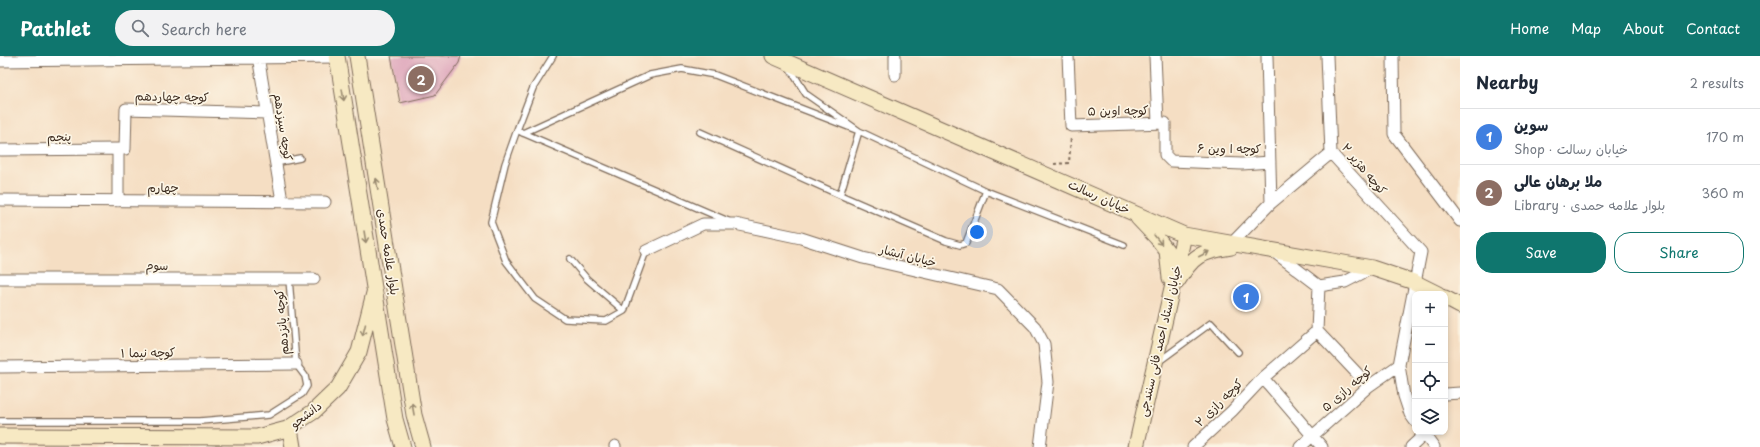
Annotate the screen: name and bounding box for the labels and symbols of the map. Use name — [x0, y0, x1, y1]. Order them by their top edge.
pin: 2 — [408, 64, 434, 94]
street label: کوچه چهاردهم — [135, 86, 209, 107]
one-way arrow — [339, 88, 347, 101]
street label: کوچه سیزدهم — [269, 92, 298, 162]
street label: کوچه اوین ۵ — [1087, 100, 1149, 120]
street label: پنجم — [47, 127, 71, 146]
street label: کوچه ا وین ۶ — [1197, 139, 1261, 157]
street label: کوچه هژیر ۲ — [1338, 139, 1392, 198]
street label: خیابان رسالت — [1066, 174, 1133, 218]
street label: چهارم — [147, 178, 179, 197]
one-way arrow — [373, 178, 381, 191]
street label: بلوار علامه حمدی — [373, 207, 405, 296]
your location — [967, 222, 987, 242]
one-way arrow — [361, 230, 369, 243]
one-way arrow — [1154, 235, 1163, 246]
street label: خیابان آبشار — [877, 239, 938, 271]
one-way arrow — [1197, 250, 1209, 257]
street label: سوم — [146, 256, 168, 275]
street label: خیابان استاد احمد فانی سنندجی — [1133, 263, 1185, 418]
pin: 1 — [1233, 282, 1259, 312]
street label: کوچه پانزدهم — [269, 288, 294, 356]
one-way arrow — [360, 324, 367, 337]
street label: کوچه نیما ۱ — [121, 343, 175, 361]
street label: کوچه رازی ۵ — [1317, 361, 1376, 415]
street label: کوچه رازی ۲ — [1190, 374, 1246, 430]
street label: دانشجو — [285, 396, 325, 433]
one-way arrow — [409, 403, 417, 416]

